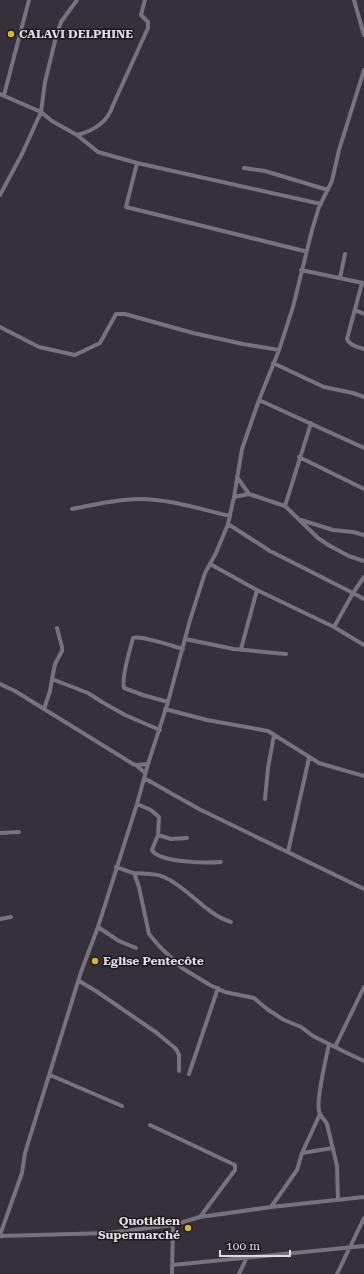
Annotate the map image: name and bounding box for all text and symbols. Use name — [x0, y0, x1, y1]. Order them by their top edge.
place label: CALAVI DELPHINE — [19, 27, 133, 41]
marker: CALAVI DELPHINE — [6, 29, 16, 39]
place label: Eglise Pentecôte — [103, 954, 204, 968]
marker: Eglise Pentecôte — [90, 956, 100, 966]
place label: Quotidien Supermarché — [98, 1214, 180, 1242]
marker: Quotidien Supermarché — [183, 1223, 193, 1233]
scale bar — [220, 1232, 290, 1258]
text: 100 m — [226, 1239, 260, 1253]

